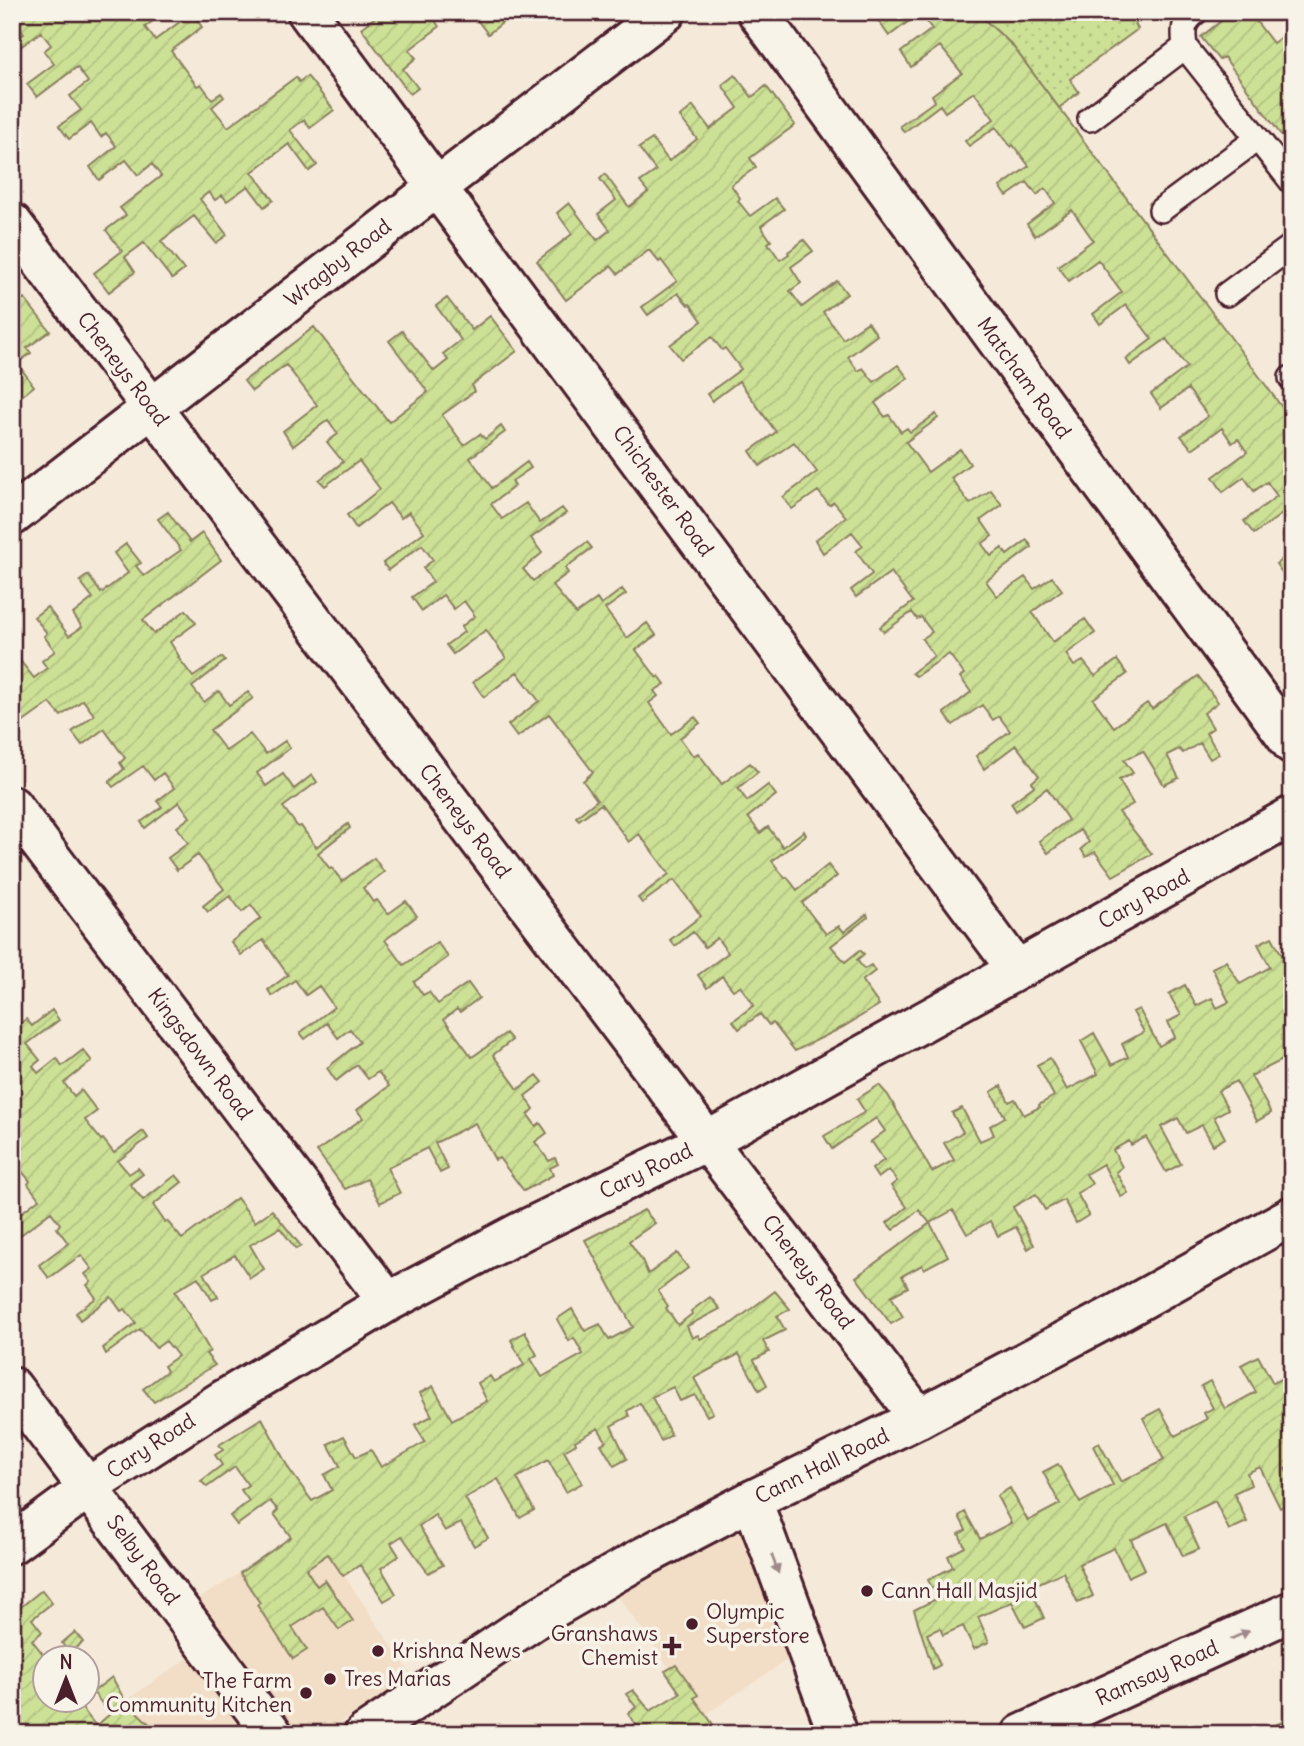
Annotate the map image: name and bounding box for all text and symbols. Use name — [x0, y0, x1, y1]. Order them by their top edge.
street label: Wragby Road — [279, 212, 397, 313]
street label: Cheneys Road — [72, 306, 175, 431]
street label: Matcham Road — [971, 312, 1077, 444]
street label: Chichester Road — [607, 420, 720, 561]
street label: Cheneys Road — [414, 758, 517, 883]
street label: Cary Road — [1093, 862, 1194, 935]
street label: Kingsdown Road — [142, 982, 259, 1125]
street label: Cary Road — [595, 1136, 697, 1205]
street label: Cheneys Road — [757, 1209, 860, 1334]
street label: Cary Road — [101, 1407, 200, 1484]
street label: Cann Hall Road — [750, 1421, 893, 1510]
street label: Selby Road — [101, 1509, 186, 1610]
one-way arrow — [770, 1554, 781, 1575]
place label: Cann Hall Masjid — [881, 1577, 1038, 1604]
marker: Cann Hall Masjid — [859, 1583, 875, 1599]
place label: Olympic Superstore — [706, 1598, 810, 1649]
marker: Olympic Superstore — [684, 1616, 700, 1632]
place label: Granshaws Chemist — [551, 1620, 658, 1671]
one-way arrow — [1230, 1629, 1250, 1641]
street label: Ramsay Road — [1091, 1634, 1222, 1712]
place label: Krishna News — [392, 1637, 521, 1664]
marker: Granshaws Chemist — [664, 1638, 680, 1654]
marker: Krishna News — [370, 1643, 386, 1659]
north arrow — [32, 1644, 102, 1714]
text: N — [59, 1650, 73, 1674]
place label: Tres Marias — [344, 1665, 451, 1692]
place label: The Farm Community Kitchen — [106, 1667, 292, 1718]
marker: Tres Marias — [322, 1671, 338, 1687]
marker: The Farm Community Kitchen — [298, 1685, 314, 1701]

